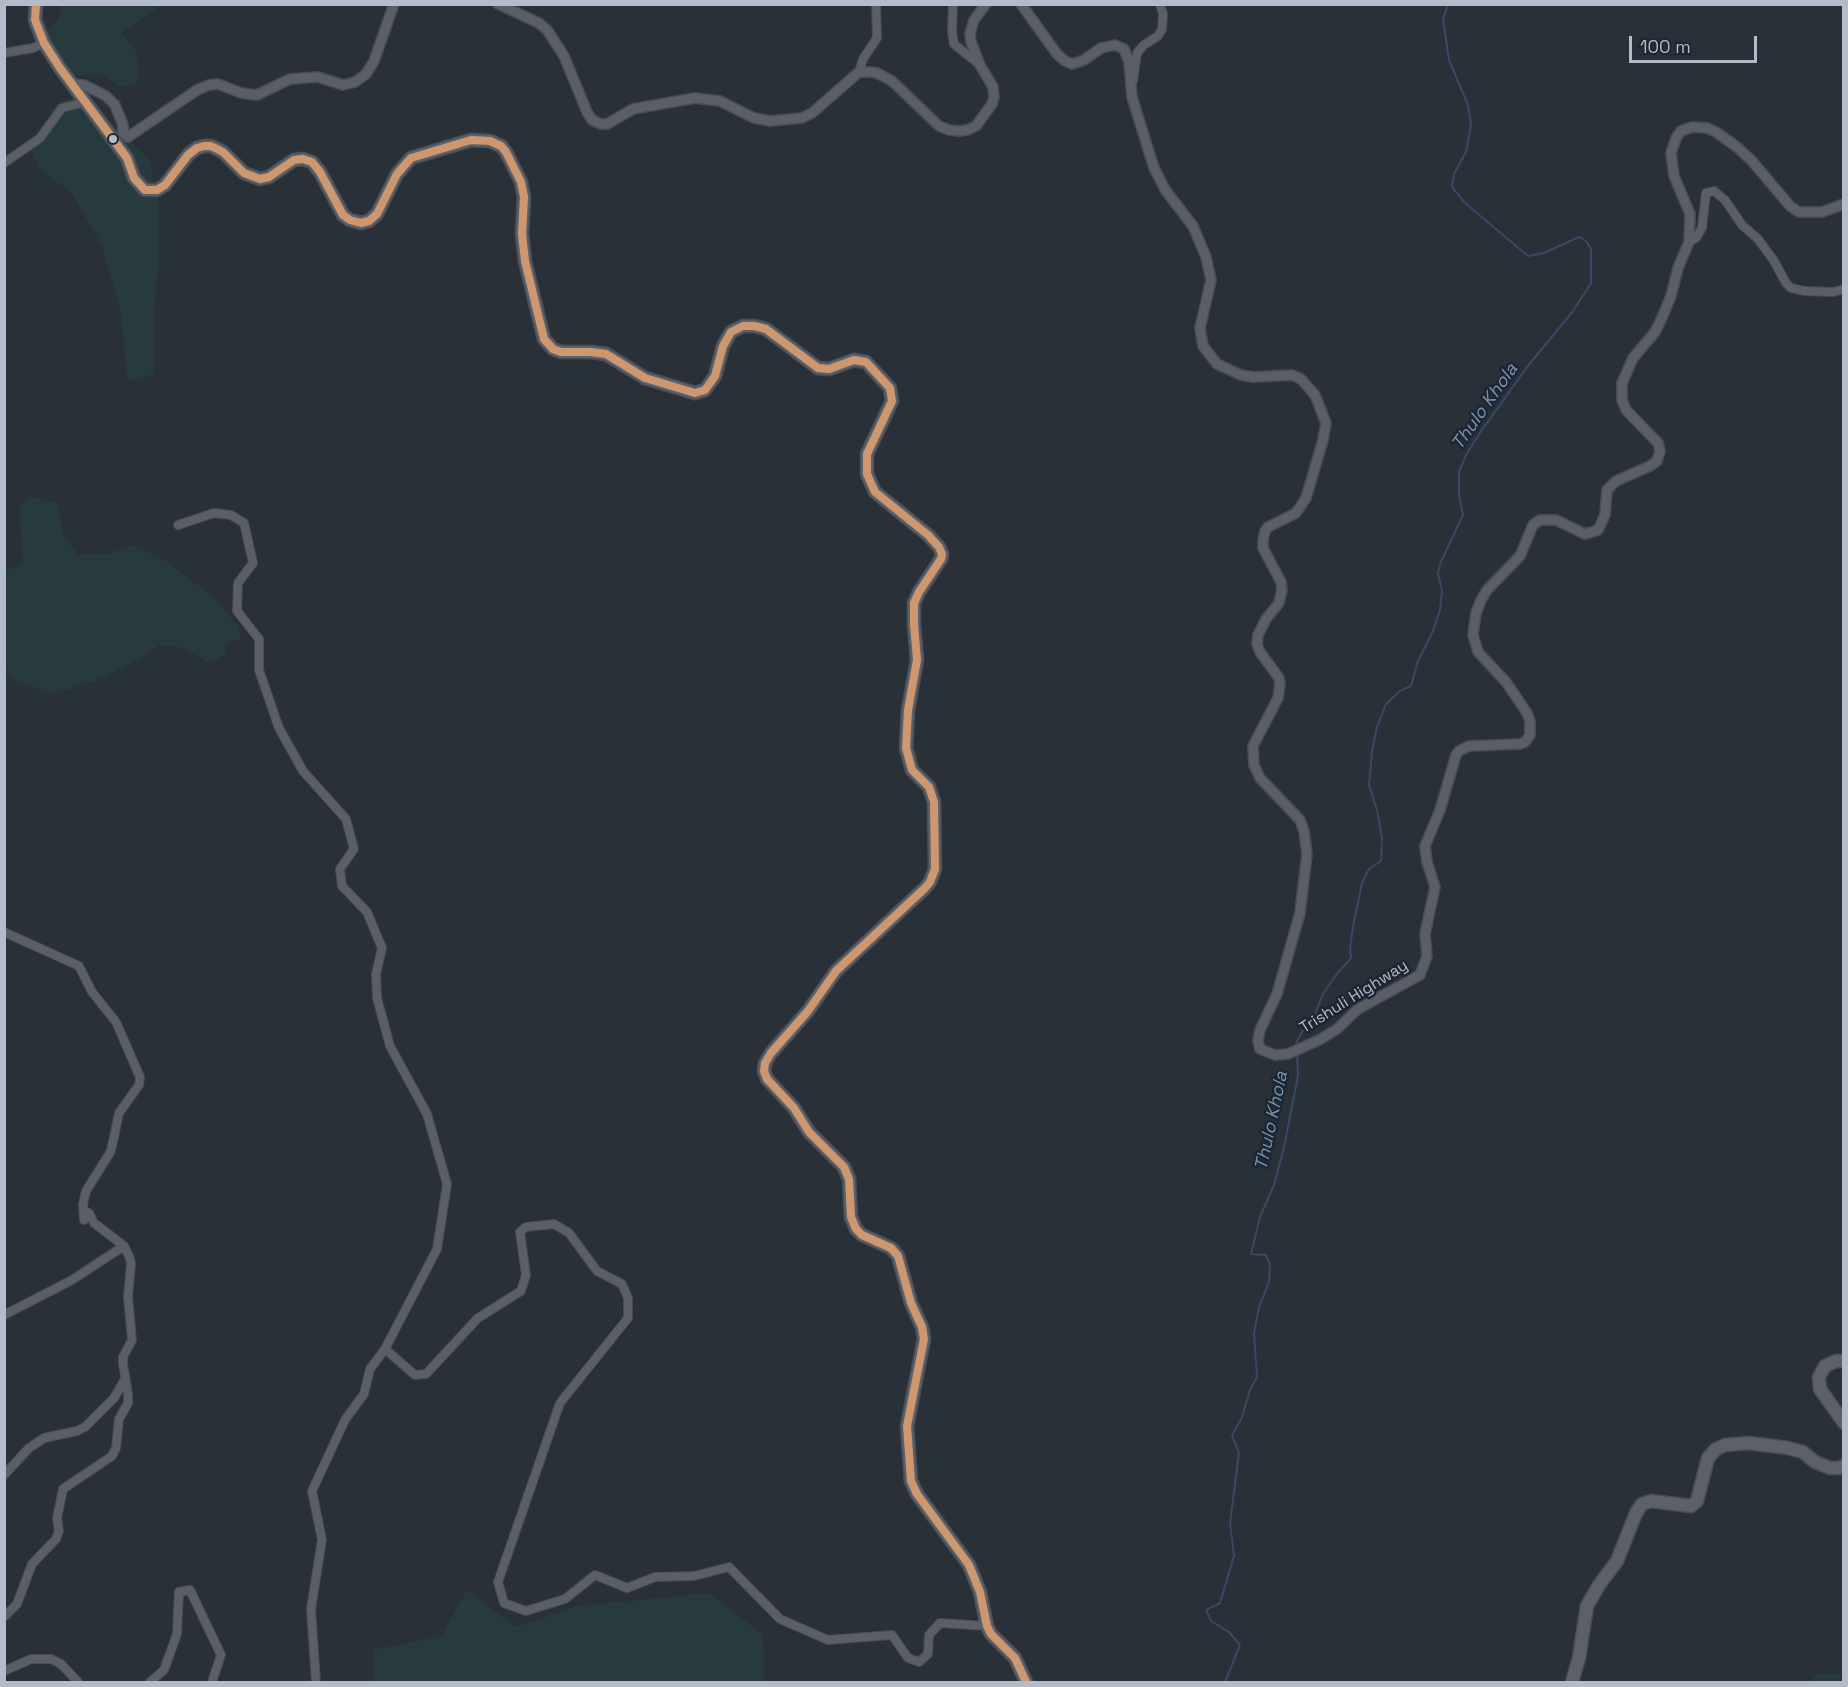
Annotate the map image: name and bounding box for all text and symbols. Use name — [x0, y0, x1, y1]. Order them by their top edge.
scale bar — [1632, 24, 1760, 62]
text: 100 m — [1640, 35, 1691, 58]
unlabelled marker — [107, 133, 119, 145]
water label: Thulo Khola — [1447, 360, 1523, 454]
street label: Trishuli Highway — [1296, 956, 1412, 1038]
water label: Thulo Khola — [1251, 1070, 1293, 1172]

